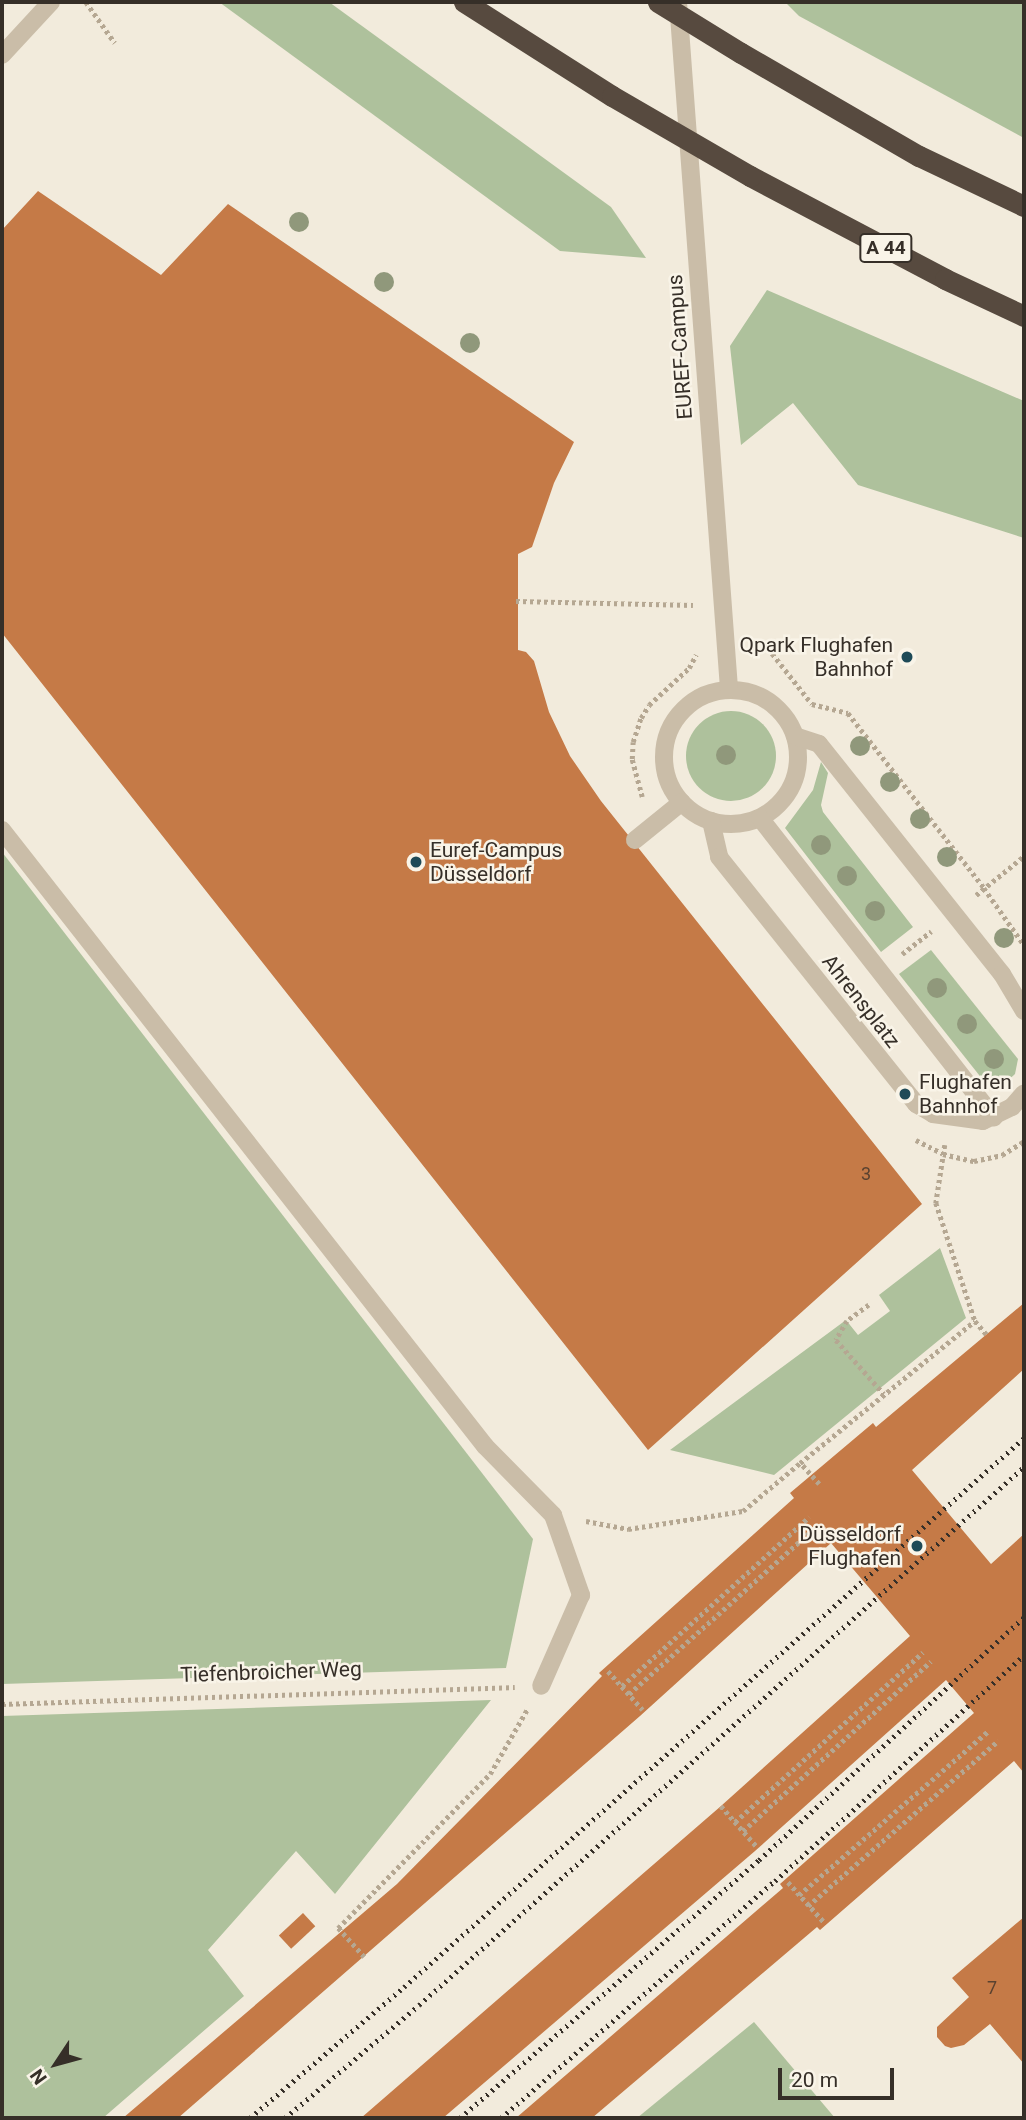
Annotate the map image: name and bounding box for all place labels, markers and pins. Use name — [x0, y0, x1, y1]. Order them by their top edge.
place label: Qpark Flughafen Bahnhof — [740, 632, 893, 682]
marker: Qpark Flughafen Bahnhof — [899, 649, 915, 665]
place label: Euref-Campus Düsseldorf — [430, 837, 562, 887]
marker: Euref-Campus Düsseldorf — [408, 854, 424, 870]
place label: Flughafen Bahnhof — [919, 1069, 1012, 1119]
marker: Flughafen Bahnhof — [897, 1086, 913, 1102]
place label: Düsseldorf Flughafen — [799, 1521, 901, 1571]
marker: Düsseldorf Flughafen — [907, 1536, 927, 1556]

